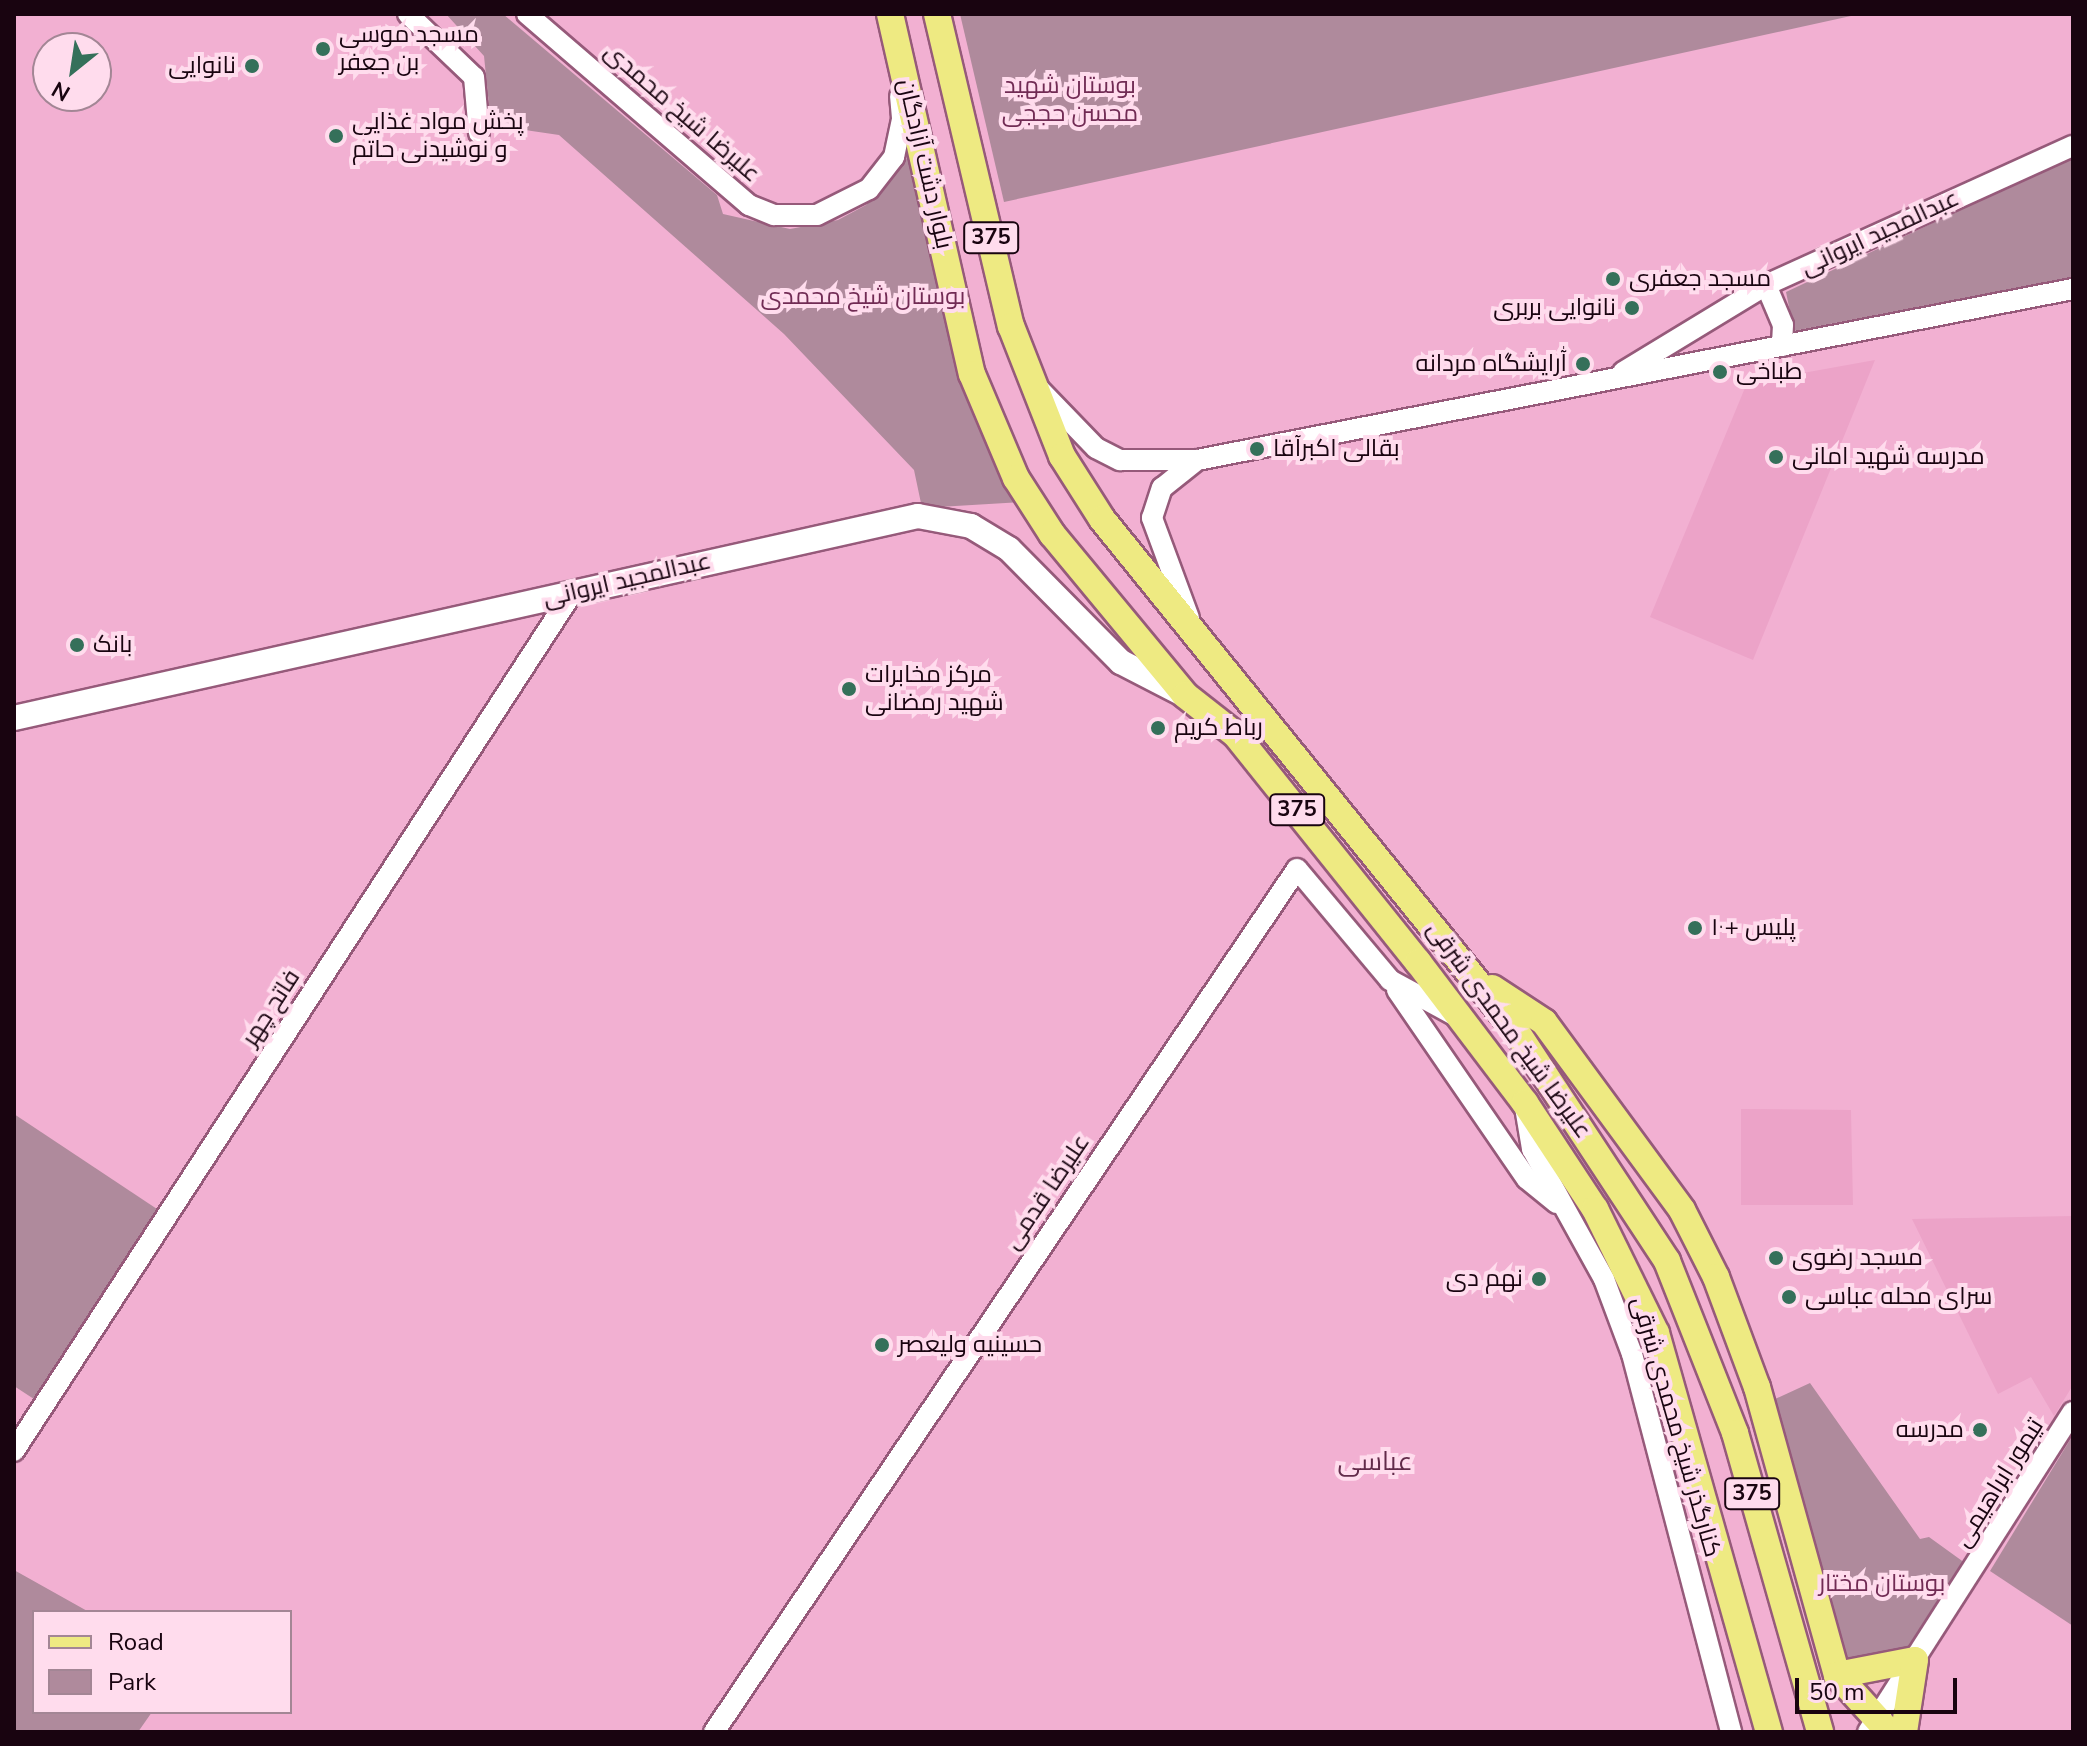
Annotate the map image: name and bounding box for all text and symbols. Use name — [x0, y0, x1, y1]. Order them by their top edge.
place label: مسجد موسی بن جعفر — [339, 21, 479, 77]
north arrow — [32, 32, 112, 112]
street label: علیرضا شیخ محمدی — [598, 37, 766, 189]
marker: مسجد موسی بن جعفر — [314, 40, 332, 58]
place label: نانوایی — [168, 52, 236, 80]
marker: نانوایی — [243, 57, 261, 75]
park label: بوستان شهید محسن حججی — [1002, 72, 1138, 128]
text: N — [46, 74, 76, 108]
street label: بلوار دشت آزادگان — [891, 76, 959, 252]
place label: پخش مواد غذایی و نوشیدنی حاتم — [352, 108, 524, 164]
marker: پخش مواد غذایی و نوشیدنی حاتم — [327, 127, 345, 145]
street label: عبدالمجید ایروانی — [1796, 184, 1964, 282]
road number: 375 — [963, 220, 1019, 256]
place label: مسجد جعفری — [1629, 265, 1771, 293]
marker: مسجد جعفری — [1604, 270, 1622, 288]
park label: بوستان شیخ محمدی — [761, 283, 965, 311]
place label: نانوایی بربری — [1493, 294, 1616, 322]
marker: نانوایی بربری — [1623, 299, 1641, 317]
place label: آٰرایشگاه مردانه — [1416, 350, 1567, 378]
marker: آٰرایشگاه مردانه — [1574, 355, 1592, 373]
place label: طباخی — [1736, 358, 1803, 386]
marker: طباخی — [1711, 363, 1729, 381]
place label: بقالی اکبرآقا — [1273, 435, 1400, 463]
marker: بقالی اکبرآقا — [1248, 440, 1266, 458]
place label: مدرسه شهید امانی — [1792, 443, 1985, 471]
marker: مدرسه شهید امانی — [1767, 448, 1785, 466]
street label: عبدالمجید ایروانی — [540, 547, 714, 613]
place label: بانک — [93, 631, 133, 659]
marker: بانک — [68, 636, 86, 654]
place label: مرکز مخابرات شهید رمضانی — [865, 661, 1004, 717]
marker: مرکز مخابرات شهید رمضانی — [840, 680, 858, 698]
place label: رباط کریم — [1174, 714, 1263, 742]
marker: رباط کریم — [1149, 719, 1167, 737]
road number: 375 — [1269, 792, 1325, 828]
place label: پلیس +۱۰ — [1711, 914, 1796, 942]
street label: علیرضا شیخ محمدی شرقی — [1421, 916, 1597, 1144]
marker: پلیس +۱۰ — [1686, 919, 1704, 937]
street label: فاتح چهر — [236, 964, 306, 1052]
street label: علیرضا قدمی — [998, 1129, 1096, 1255]
place label: مسجد رضوی — [1792, 1244, 1923, 1272]
marker: مسجد رضوی — [1767, 1249, 1785, 1267]
place label: نهم دی — [1446, 1265, 1523, 1293]
marker: نهم دی — [1530, 1270, 1548, 1288]
place label: سرای محله عباسی — [1805, 1283, 1992, 1311]
marker: سرای محله عباسی — [1780, 1288, 1798, 1306]
street label: کنارگذر شیخ محمدی شرقی — [1625, 1294, 1727, 1560]
place label: حسینیه ولیعصر — [898, 1331, 1042, 1359]
marker: حسینیه ولیعصر — [873, 1336, 891, 1354]
street label: تیمور ابراهیمی — [1948, 1413, 2050, 1553]
place label: مدرسه — [1896, 1416, 1964, 1444]
marker: مدرسه — [1971, 1421, 1989, 1439]
district label: عباسی — [1337, 1446, 1413, 1478]
road number: 375 — [1724, 1476, 1780, 1512]
park label: بوستان مختار — [1819, 1570, 1945, 1598]
legend — [32, 1610, 292, 1714]
text: Road — [108, 1626, 164, 1658]
scale bar — [1799, 1662, 1961, 1712]
text: Park — [108, 1666, 156, 1698]
text: 50 m — [1809, 1676, 1865, 1708]

